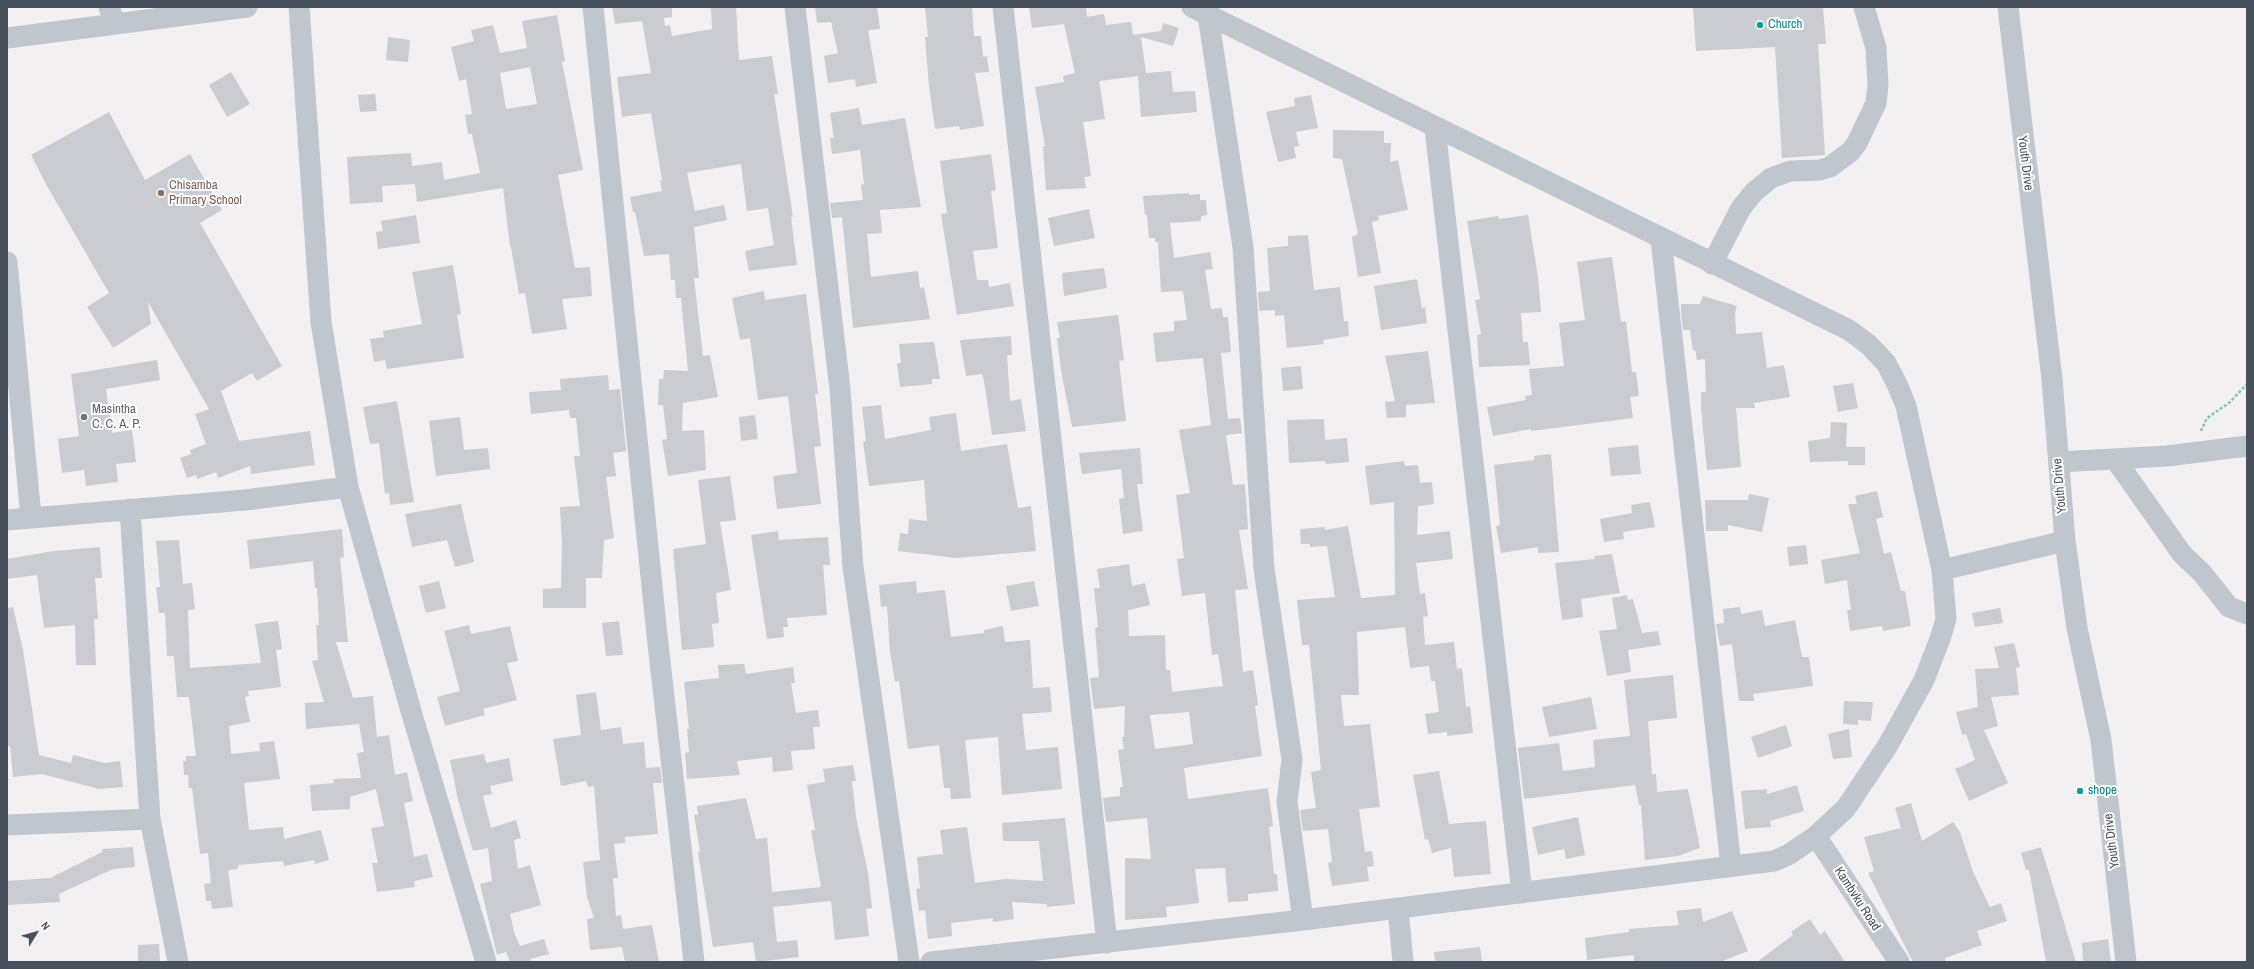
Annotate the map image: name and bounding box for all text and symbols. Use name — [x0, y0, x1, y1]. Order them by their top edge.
place label: Church — [1768, 17, 1802, 33]
marker: Church — [1755, 20, 1765, 30]
street label: Youth Drive — [2014, 135, 2036, 191]
place label: Chisamba Primary School — [169, 178, 242, 209]
marker: Chisamba Primary School — [156, 188, 166, 198]
place label: Masintha C. C. A. P. — [92, 402, 141, 433]
marker: Masintha C. C. A. P. — [79, 412, 89, 422]
street label: Youth Drive — [2050, 458, 2070, 514]
place label: shope — [2088, 783, 2117, 799]
marker: shope — [2075, 786, 2085, 796]
street label: Youth Drive — [2101, 813, 2123, 869]
street label: Kambvku Road — [1831, 864, 1883, 934]
north arrow — [16, 913, 56, 953]
text: N — [38, 919, 53, 933]

